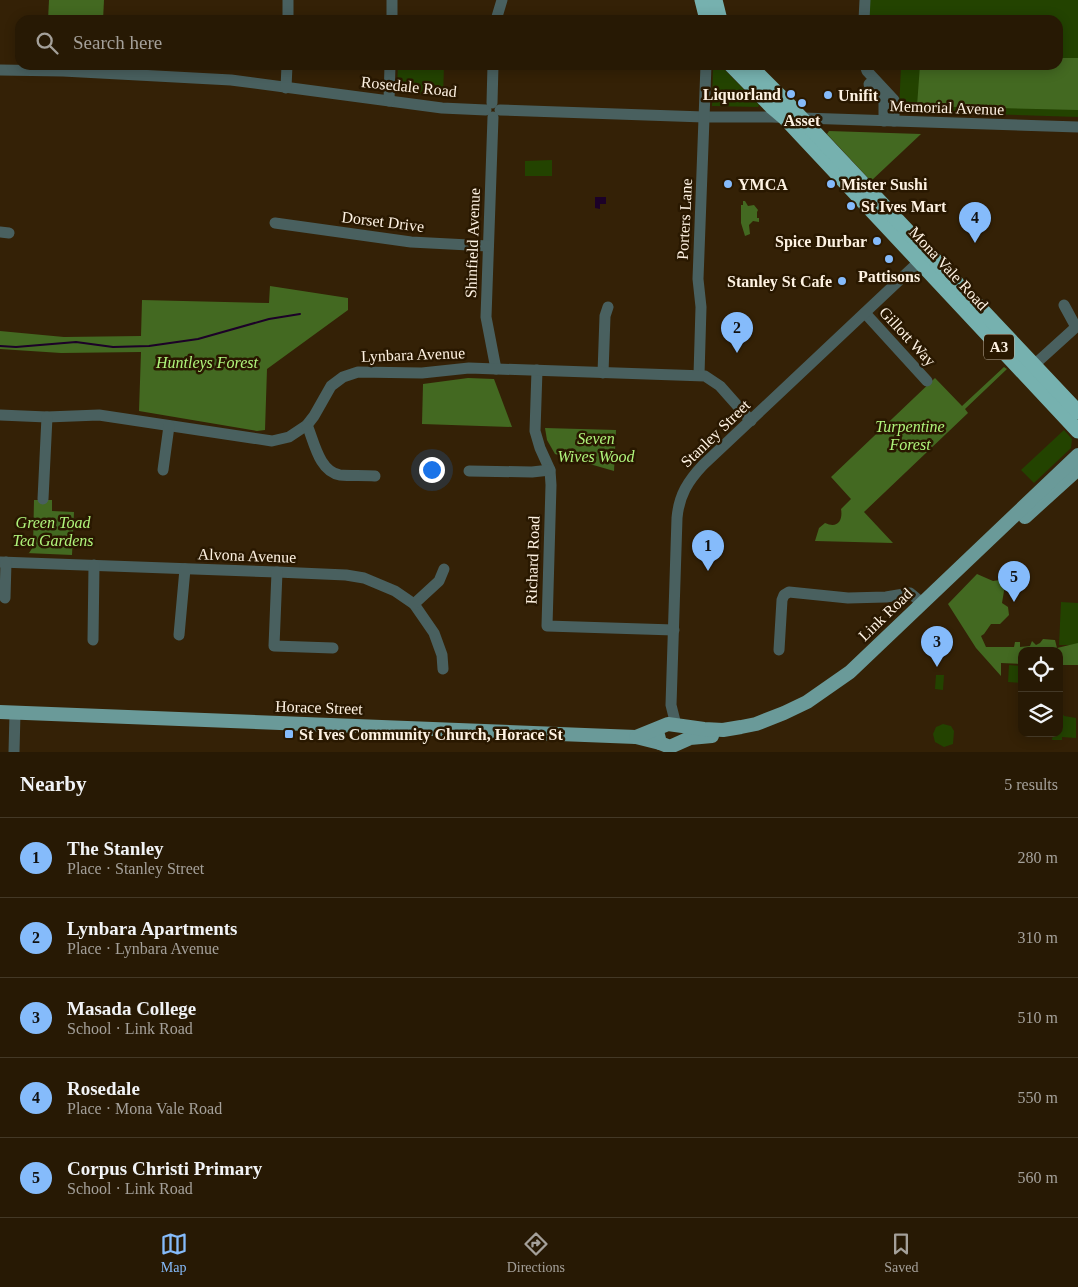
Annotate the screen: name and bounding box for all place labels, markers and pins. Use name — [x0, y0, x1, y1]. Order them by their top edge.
place label: Liquorland — [703, 86, 781, 104]
place label: Unifit — [838, 87, 879, 104]
marker: Liquorland — [785, 88, 797, 100]
marker: Unifit — [822, 89, 834, 101]
marker: Asset — [796, 97, 808, 109]
place label: Asset — [784, 112, 821, 129]
place label: YMCA — [738, 176, 788, 193]
place label: Mister Sushi — [841, 176, 928, 193]
marker: YMCA — [722, 178, 734, 190]
marker: Mister Sushi — [825, 178, 837, 190]
place label: St Ives Mart — [861, 198, 947, 215]
marker: St Ives Mart — [845, 200, 857, 212]
pin: 4 — [959, 202, 991, 243]
place label: Spice Durbar — [775, 233, 867, 251]
marker: Spice Durbar — [871, 235, 883, 247]
marker: Pattisons — [883, 253, 895, 265]
place label: Pattisons — [858, 268, 920, 285]
place label: Stanley St Cafe — [727, 273, 832, 291]
marker: Stanley St Cafe — [836, 275, 848, 287]
pin: 2 — [721, 312, 753, 353]
pin: 1 — [692, 530, 724, 571]
pin: 5 — [998, 561, 1030, 602]
pin: 3 — [921, 626, 953, 667]
place label: St Ives Community Church, Horace St — [299, 726, 563, 744]
marker: St Ives Community Church, Horace St — [283, 728, 295, 740]

